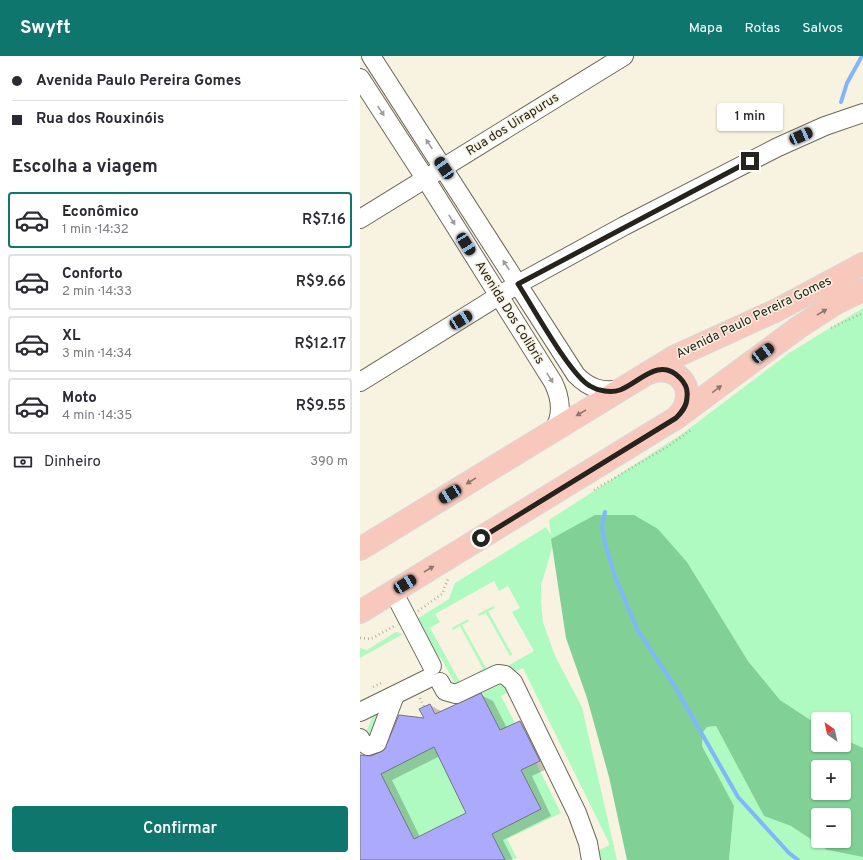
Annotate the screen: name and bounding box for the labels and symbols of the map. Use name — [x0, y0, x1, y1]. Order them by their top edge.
street label: Rua dos Uirapurus — [464, 90, 562, 160]
callout: 1 min — [717, 103, 783, 131]
one-way arrow — [378, 105, 385, 117]
car — [788, 126, 814, 146]
one-way arrow — [425, 138, 432, 150]
route end — [741, 152, 759, 170]
car — [432, 155, 456, 181]
one-way arrow — [448, 214, 455, 226]
car — [455, 231, 477, 257]
street label: Avenida Dos Colibris — [471, 258, 547, 368]
one-way arrow — [503, 259, 510, 271]
street label: Avenida Paulo Pereira Gomes — [674, 273, 834, 363]
one-way arrow — [816, 308, 828, 315]
car — [448, 309, 474, 331]
car — [750, 341, 776, 365]
one-way arrow — [547, 372, 554, 384]
one-way arrow — [712, 385, 722, 393]
one-way arrow — [575, 410, 587, 417]
one-way arrow — [465, 478, 477, 485]
car — [437, 483, 463, 505]
route start — [472, 529, 490, 547]
one-way arrow — [423, 566, 435, 573]
car — [392, 573, 418, 595]
north arrow — [811, 712, 851, 752]

